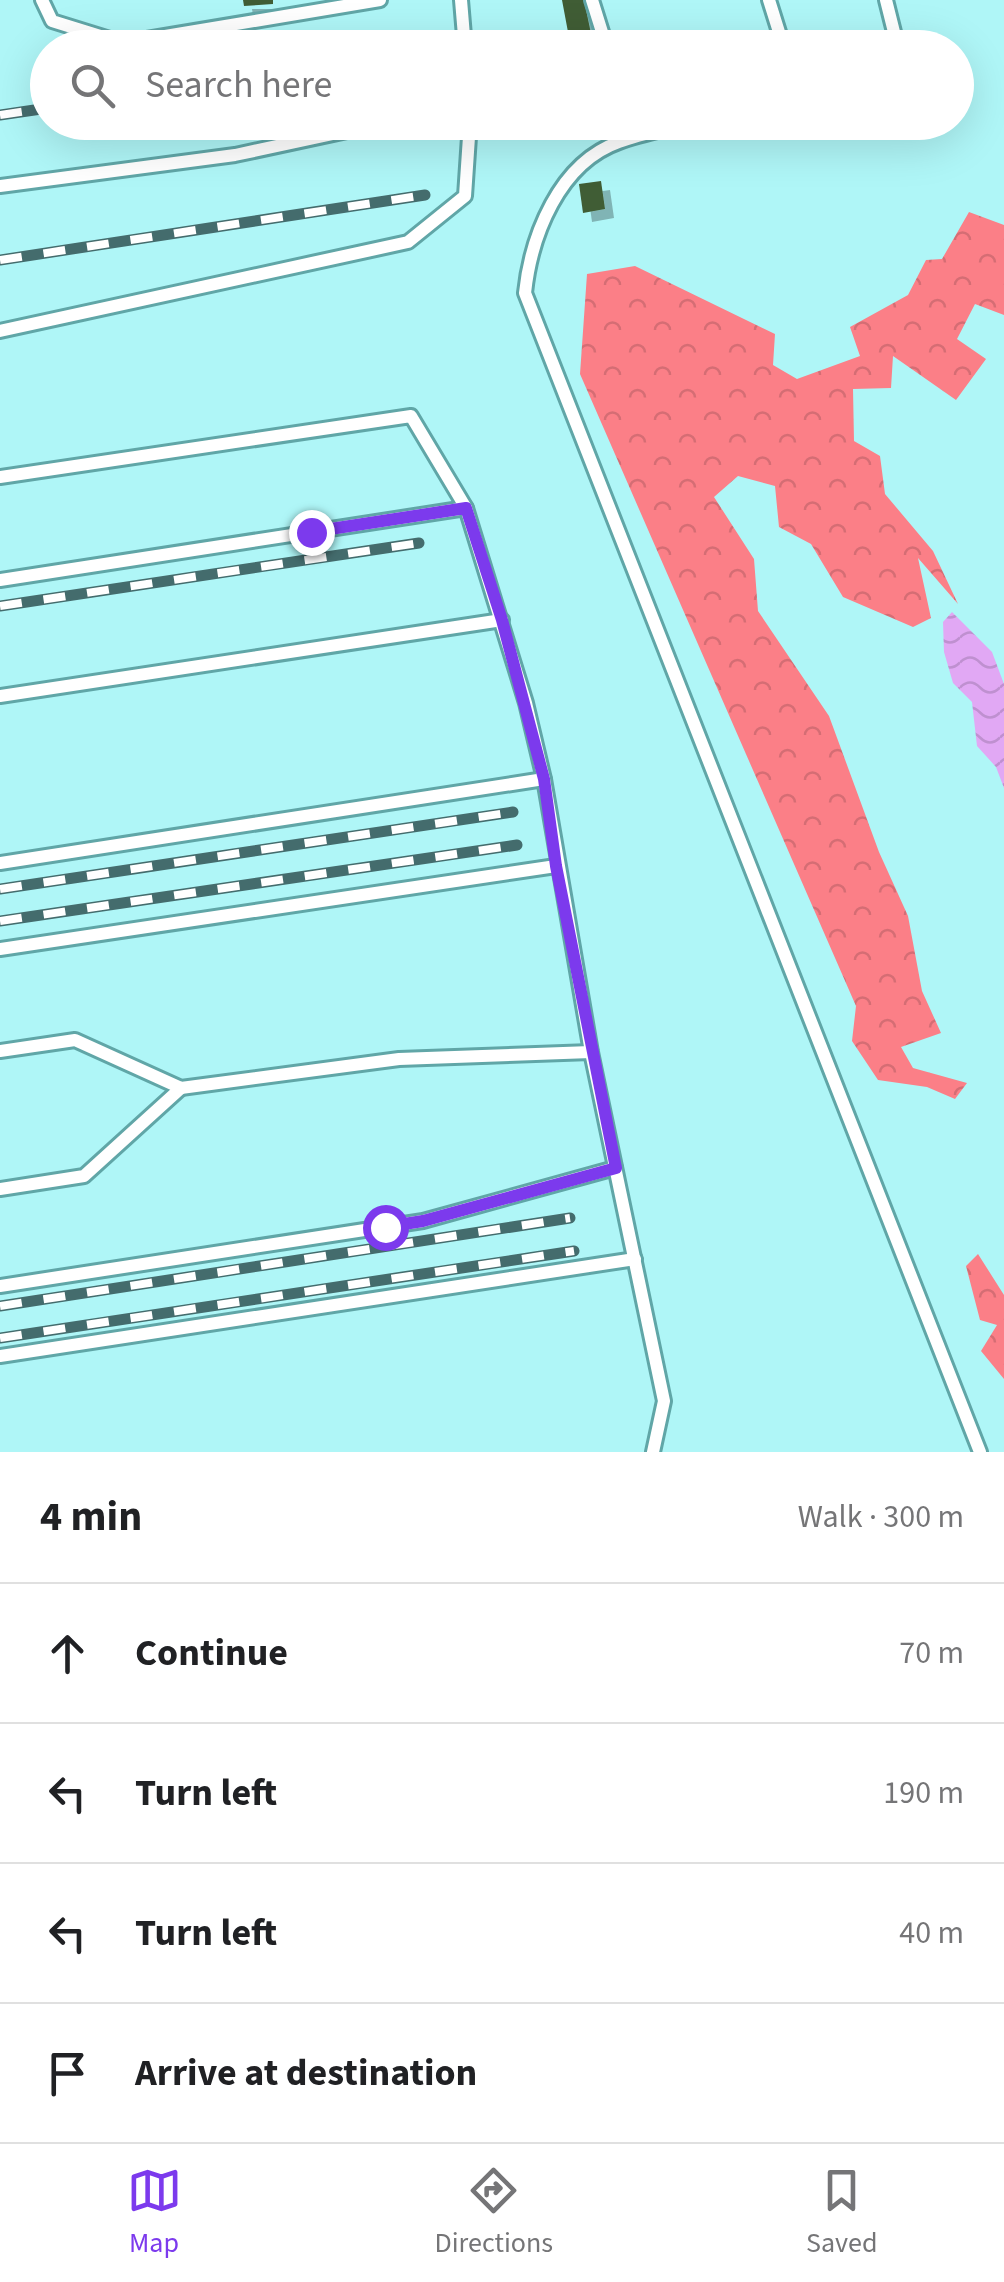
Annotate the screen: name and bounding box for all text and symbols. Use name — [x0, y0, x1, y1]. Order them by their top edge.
search box — [30, 30, 974, 140]
icon: search — [65, 58, 120, 113]
text: Search here — [145, 58, 332, 112]
route end — [289, 510, 335, 556]
route start — [363, 1205, 409, 1251]
text: 4 min — [40, 1487, 142, 1547]
text: Walk · 300 m — [798, 1494, 964, 1540]
icon: ahead — [40, 1626, 95, 1681]
text: Continue — [135, 1626, 288, 1680]
text: 70 m — [899, 1630, 964, 1676]
icon: left — [40, 1766, 95, 1821]
text: Turn left — [135, 1766, 277, 1820]
text: 190 m — [883, 1770, 964, 1816]
icon: left — [40, 1906, 95, 1961]
text: Turn left — [135, 1906, 277, 1960]
text: 40 m — [899, 1910, 964, 1956]
icon: arrive — [40, 2046, 95, 2101]
text: Arrive at destination — [135, 2046, 477, 2100]
tab: Map — [127, 2163, 182, 2263]
tab: Directions — [435, 2163, 553, 2263]
tab: Saved — [806, 2163, 877, 2263]

